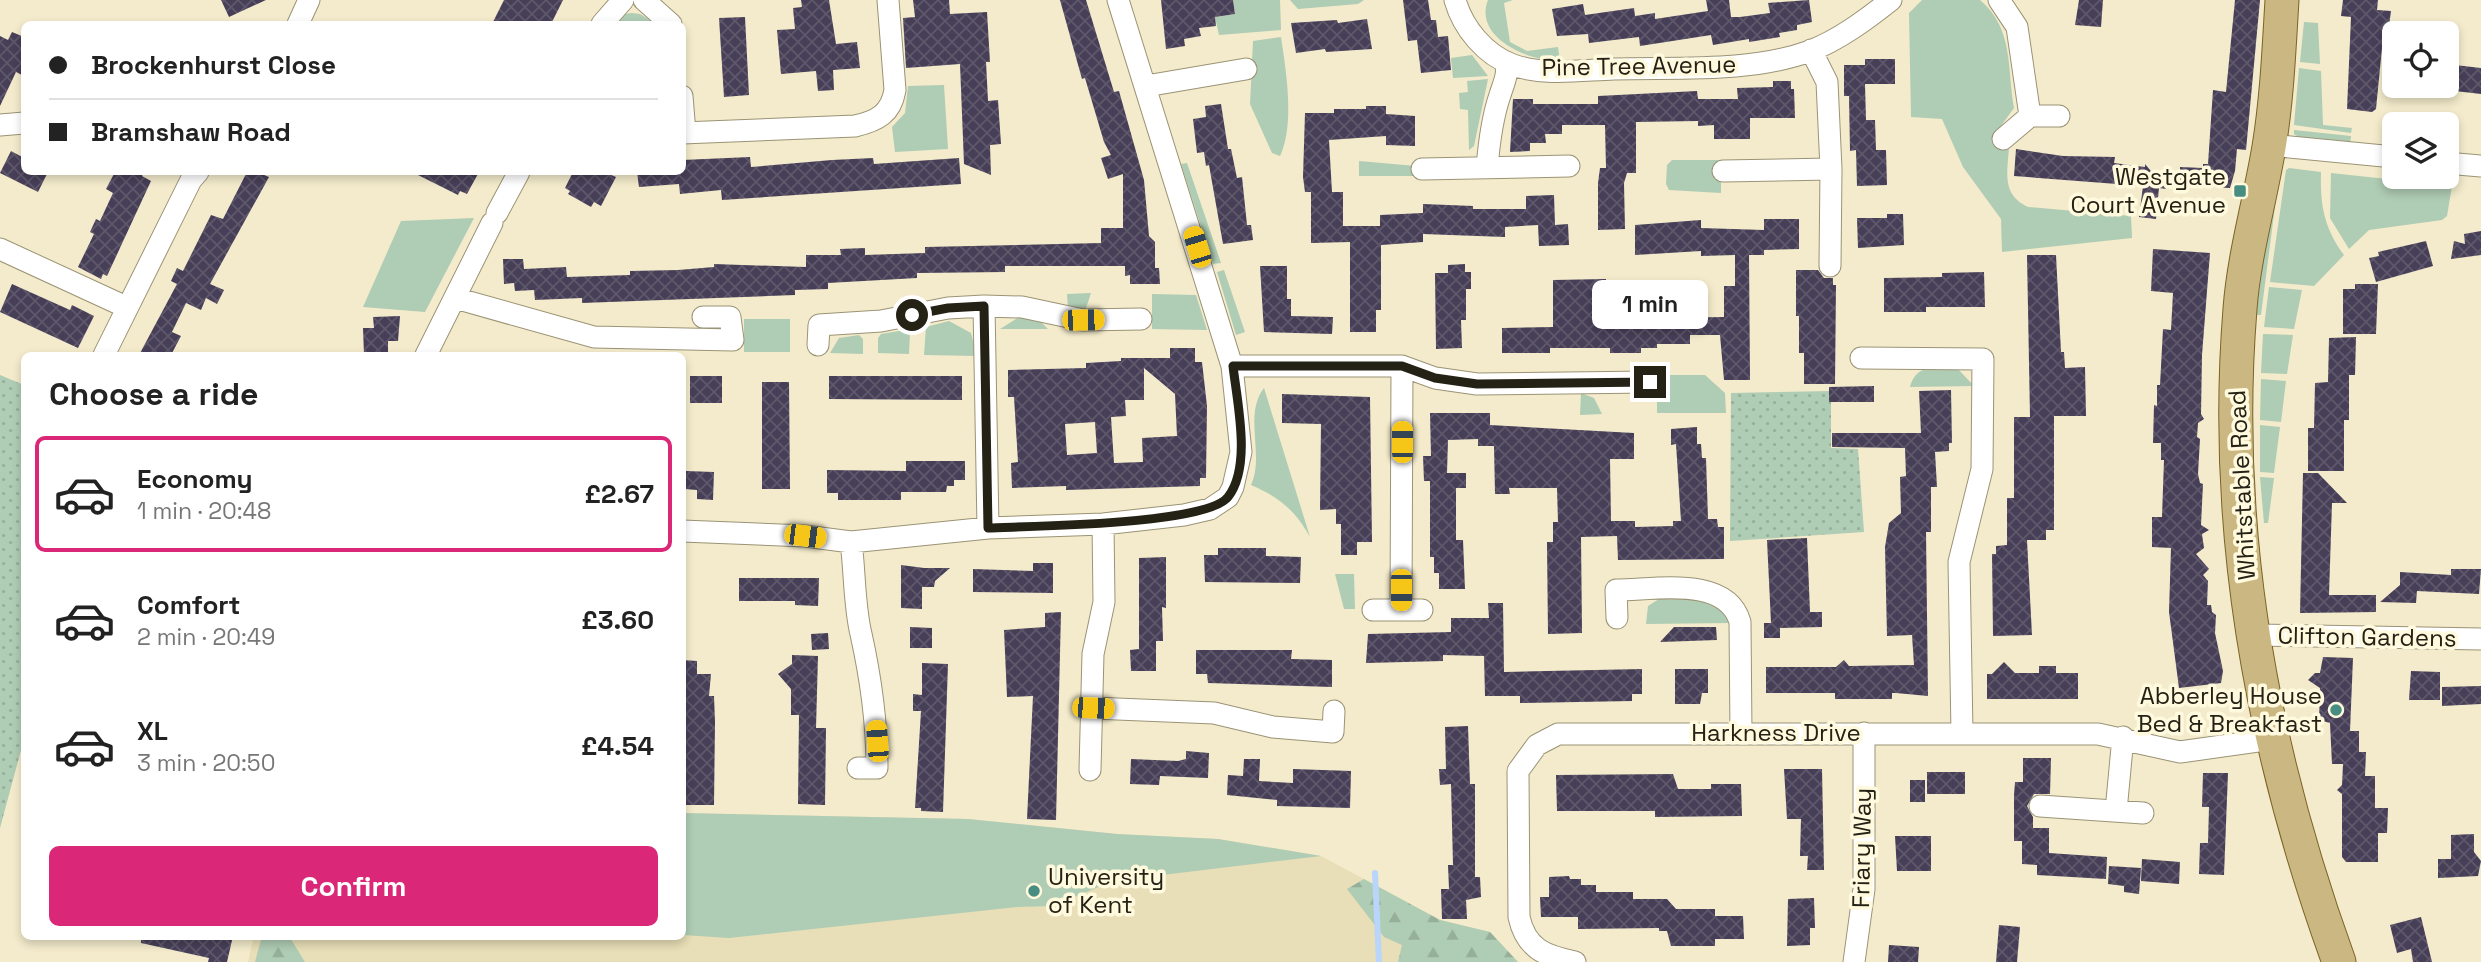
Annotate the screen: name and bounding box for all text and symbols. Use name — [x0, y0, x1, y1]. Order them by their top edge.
map controls — [2382, 21, 2459, 189]
button: locate — [2382, 21, 2459, 98]
text: Brockenhurst Close — [91, 48, 336, 82]
street label: Pine Tree Avenue — [1541, 48, 1737, 83]
button: layers — [2382, 112, 2459, 189]
text: Bramshaw Road — [91, 115, 291, 149]
place label: Westgate Court Avenue — [2070, 161, 2226, 220]
marker: Westgate Court Avenue — [2232, 183, 2248, 199]
car — [1181, 224, 1214, 270]
callout: 1 min — [1592, 280, 1708, 330]
text: 1 min — [1622, 289, 1678, 319]
route start — [896, 299, 928, 331]
car — [1062, 309, 1105, 331]
route end — [1634, 366, 1666, 398]
text: Choose a ride — [49, 374, 259, 414]
street label: Whitstable Road — [2221, 389, 2262, 581]
car — [1392, 421, 1413, 463]
text: Economy — [137, 462, 253, 496]
icon: car — [53, 463, 116, 526]
text: £2.67 — [584, 477, 654, 511]
text: 1 min · 20:48 — [137, 496, 271, 526]
car — [783, 523, 828, 549]
car — [1391, 569, 1412, 611]
text: Comfort — [137, 588, 240, 622]
icon: car — [53, 589, 116, 652]
text: £3.60 — [581, 603, 654, 637]
street label: Clifton Gardens — [2277, 619, 2457, 654]
text: 2 min · 20:49 — [137, 622, 275, 652]
place label: Abberley House Bed & Breakfast — [2137, 680, 2322, 739]
car — [1072, 697, 1115, 719]
marker: Abberley House Bed & Breakfast — [2328, 702, 2344, 718]
text: XL — [137, 714, 168, 748]
icon: car — [53, 715, 116, 778]
street label: Harkness Drive — [1691, 717, 1861, 748]
car — [866, 719, 889, 763]
text: £4.54 — [581, 729, 654, 763]
text: 3 min · 20:50 — [137, 748, 275, 778]
street label: Friary Way — [1845, 788, 1878, 908]
button: Confirm — [49, 846, 658, 926]
place label: University of Kent — [1048, 861, 1164, 920]
marker: University of Kent — [1026, 883, 1042, 899]

